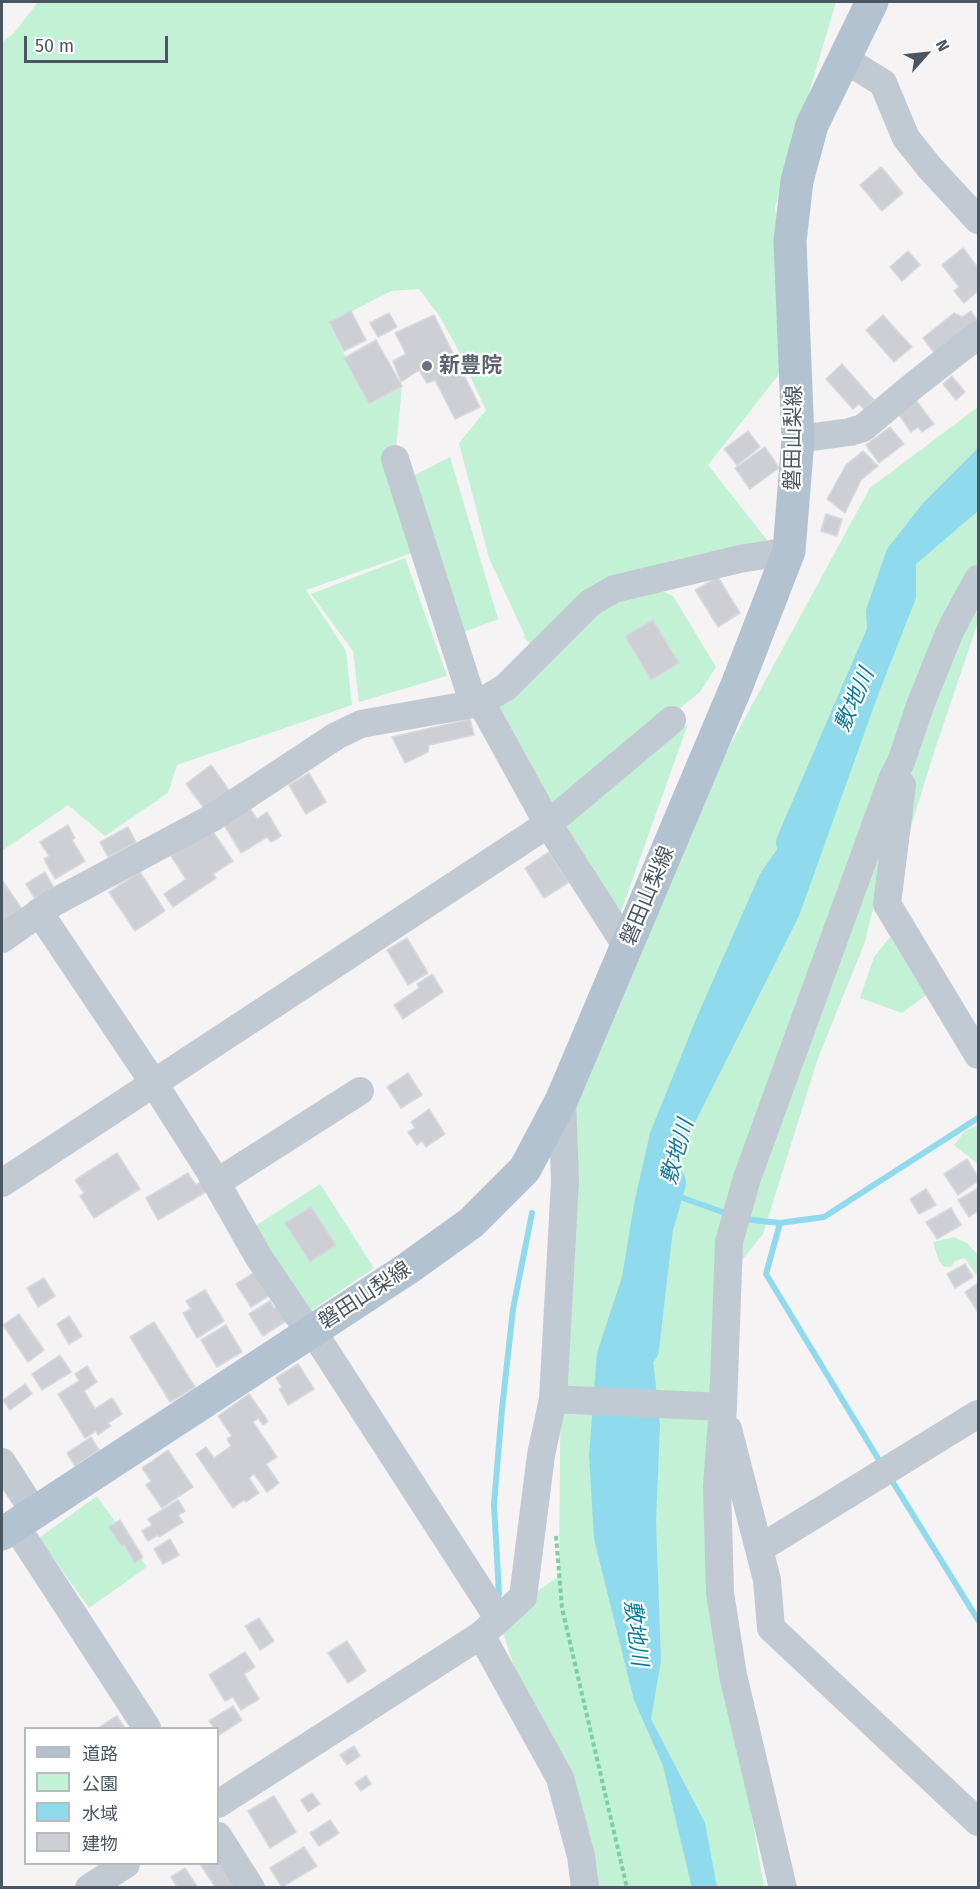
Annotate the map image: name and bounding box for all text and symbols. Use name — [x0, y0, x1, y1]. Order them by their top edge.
scale bar — [27, 24, 171, 62]
north arrow — [896, 24, 956, 84]
text: 50 m — [35, 35, 74, 57]
text: N — [932, 37, 953, 55]
place label: 新豊院 — [439, 353, 502, 379]
marker: 新豊院 — [420, 359, 434, 373]
street label: 磐田山梨線 — [780, 385, 808, 491]
water label: 敷地川 — [830, 664, 880, 736]
street label: 磐田山梨線 — [616, 843, 680, 949]
water label: 敷地川 — [656, 1117, 700, 1187]
street label: 磐田山梨線 — [314, 1257, 416, 1335]
water label: 敷地川 — [618, 1599, 652, 1667]
legend — [24, 1727, 219, 1865]
text: 道路 — [82, 1743, 118, 1765]
text: 公園 — [82, 1773, 118, 1795]
text: 水域 — [82, 1803, 118, 1825]
text: 建物 — [82, 1833, 118, 1855]

